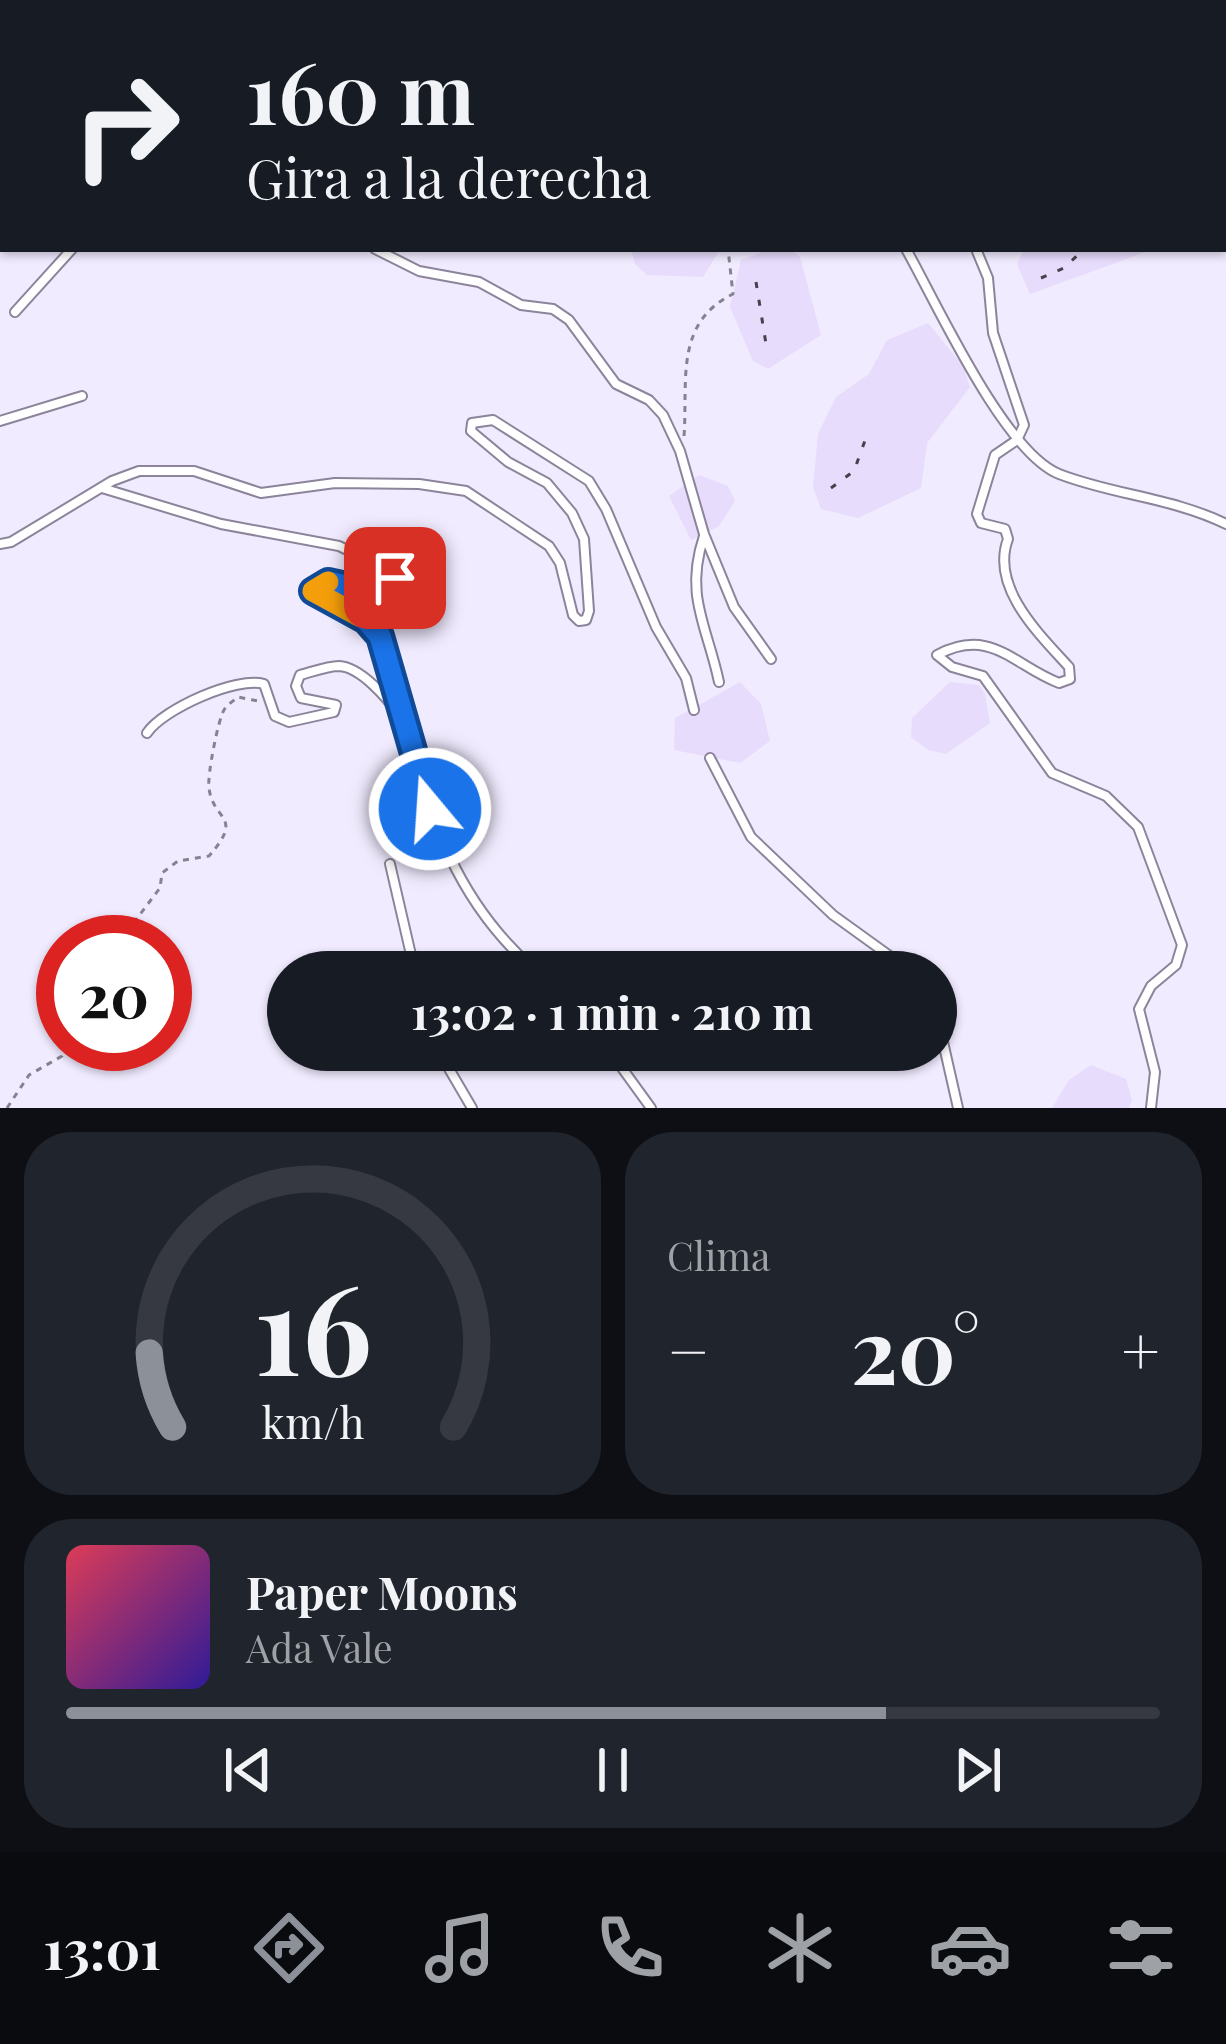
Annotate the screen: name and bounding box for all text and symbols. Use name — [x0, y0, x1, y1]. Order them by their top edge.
text: 160 m — [246, 34, 475, 146]
icon: right — [48, 48, 204, 204]
text: Gira a la derecha — [246, 141, 651, 213]
pin — [344, 527, 446, 629]
icon: arrive — [362, 545, 428, 611]
position arrow — [367, 746, 493, 872]
speed limit sign: 20 — [36, 915, 192, 1071]
text: 13:02 · 1 min · 210 m — [411, 981, 813, 1041]
text: Clima — [667, 1229, 770, 1281]
text: 16 — [254, 1241, 371, 1407]
text: 20° — [851, 1288, 980, 1408]
text: − — [667, 1305, 710, 1393]
text: + — [1121, 1305, 1160, 1393]
text: km/h — [261, 1392, 364, 1449]
text: Paper Moons — [246, 1561, 518, 1621]
text: Ada Vale — [246, 1621, 393, 1673]
icon: previous — [215, 1737, 281, 1803]
icon: pause — [580, 1737, 646, 1803]
icon: next — [945, 1737, 1011, 1803]
icon: directions — [247, 1906, 331, 1990]
icon: music — [418, 1906, 502, 1990]
icon: phone — [588, 1906, 672, 1990]
icon: climate — [758, 1906, 842, 1990]
icon: car — [928, 1906, 1012, 1990]
icon: filters — [1099, 1906, 1183, 1990]
text: 13:01 — [43, 1912, 161, 1984]

